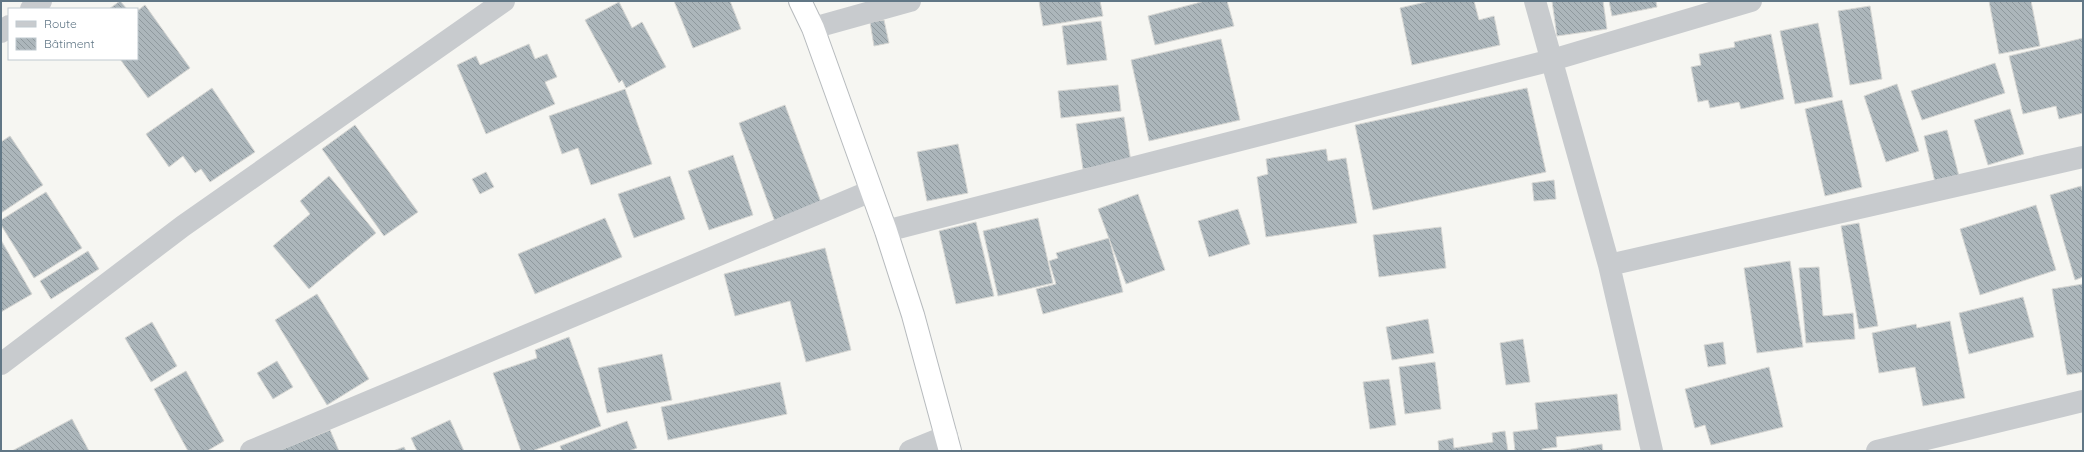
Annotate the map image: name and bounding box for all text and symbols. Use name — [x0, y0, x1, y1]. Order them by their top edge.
legend — [8, 8, 138, 60]
text: Route — [44, 16, 77, 31]
text: Bâtiment — [44, 36, 94, 51]

